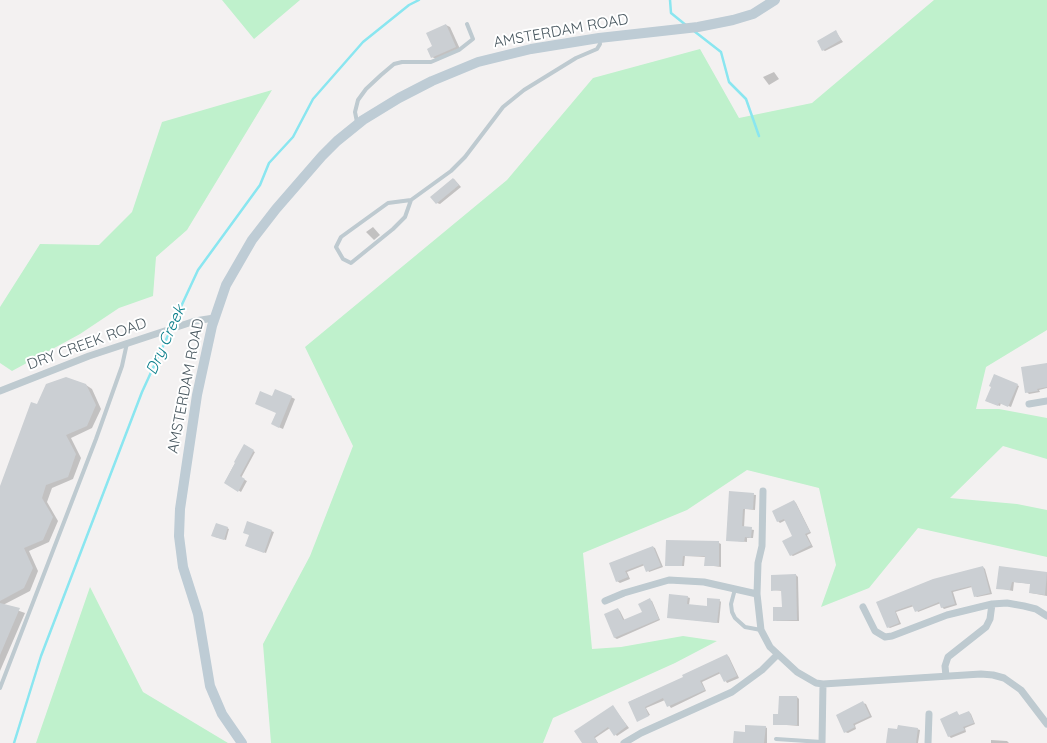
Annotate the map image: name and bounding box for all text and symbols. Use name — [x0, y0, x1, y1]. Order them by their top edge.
street label: AMSTERDAM ROAD — [492, 10, 630, 52]
water label: Dry Creek — [142, 302, 190, 378]
street label: DRY CREEK ROAD — [25, 314, 149, 374]
street label: AMSTERDAM ROAD — [164, 317, 208, 455]

